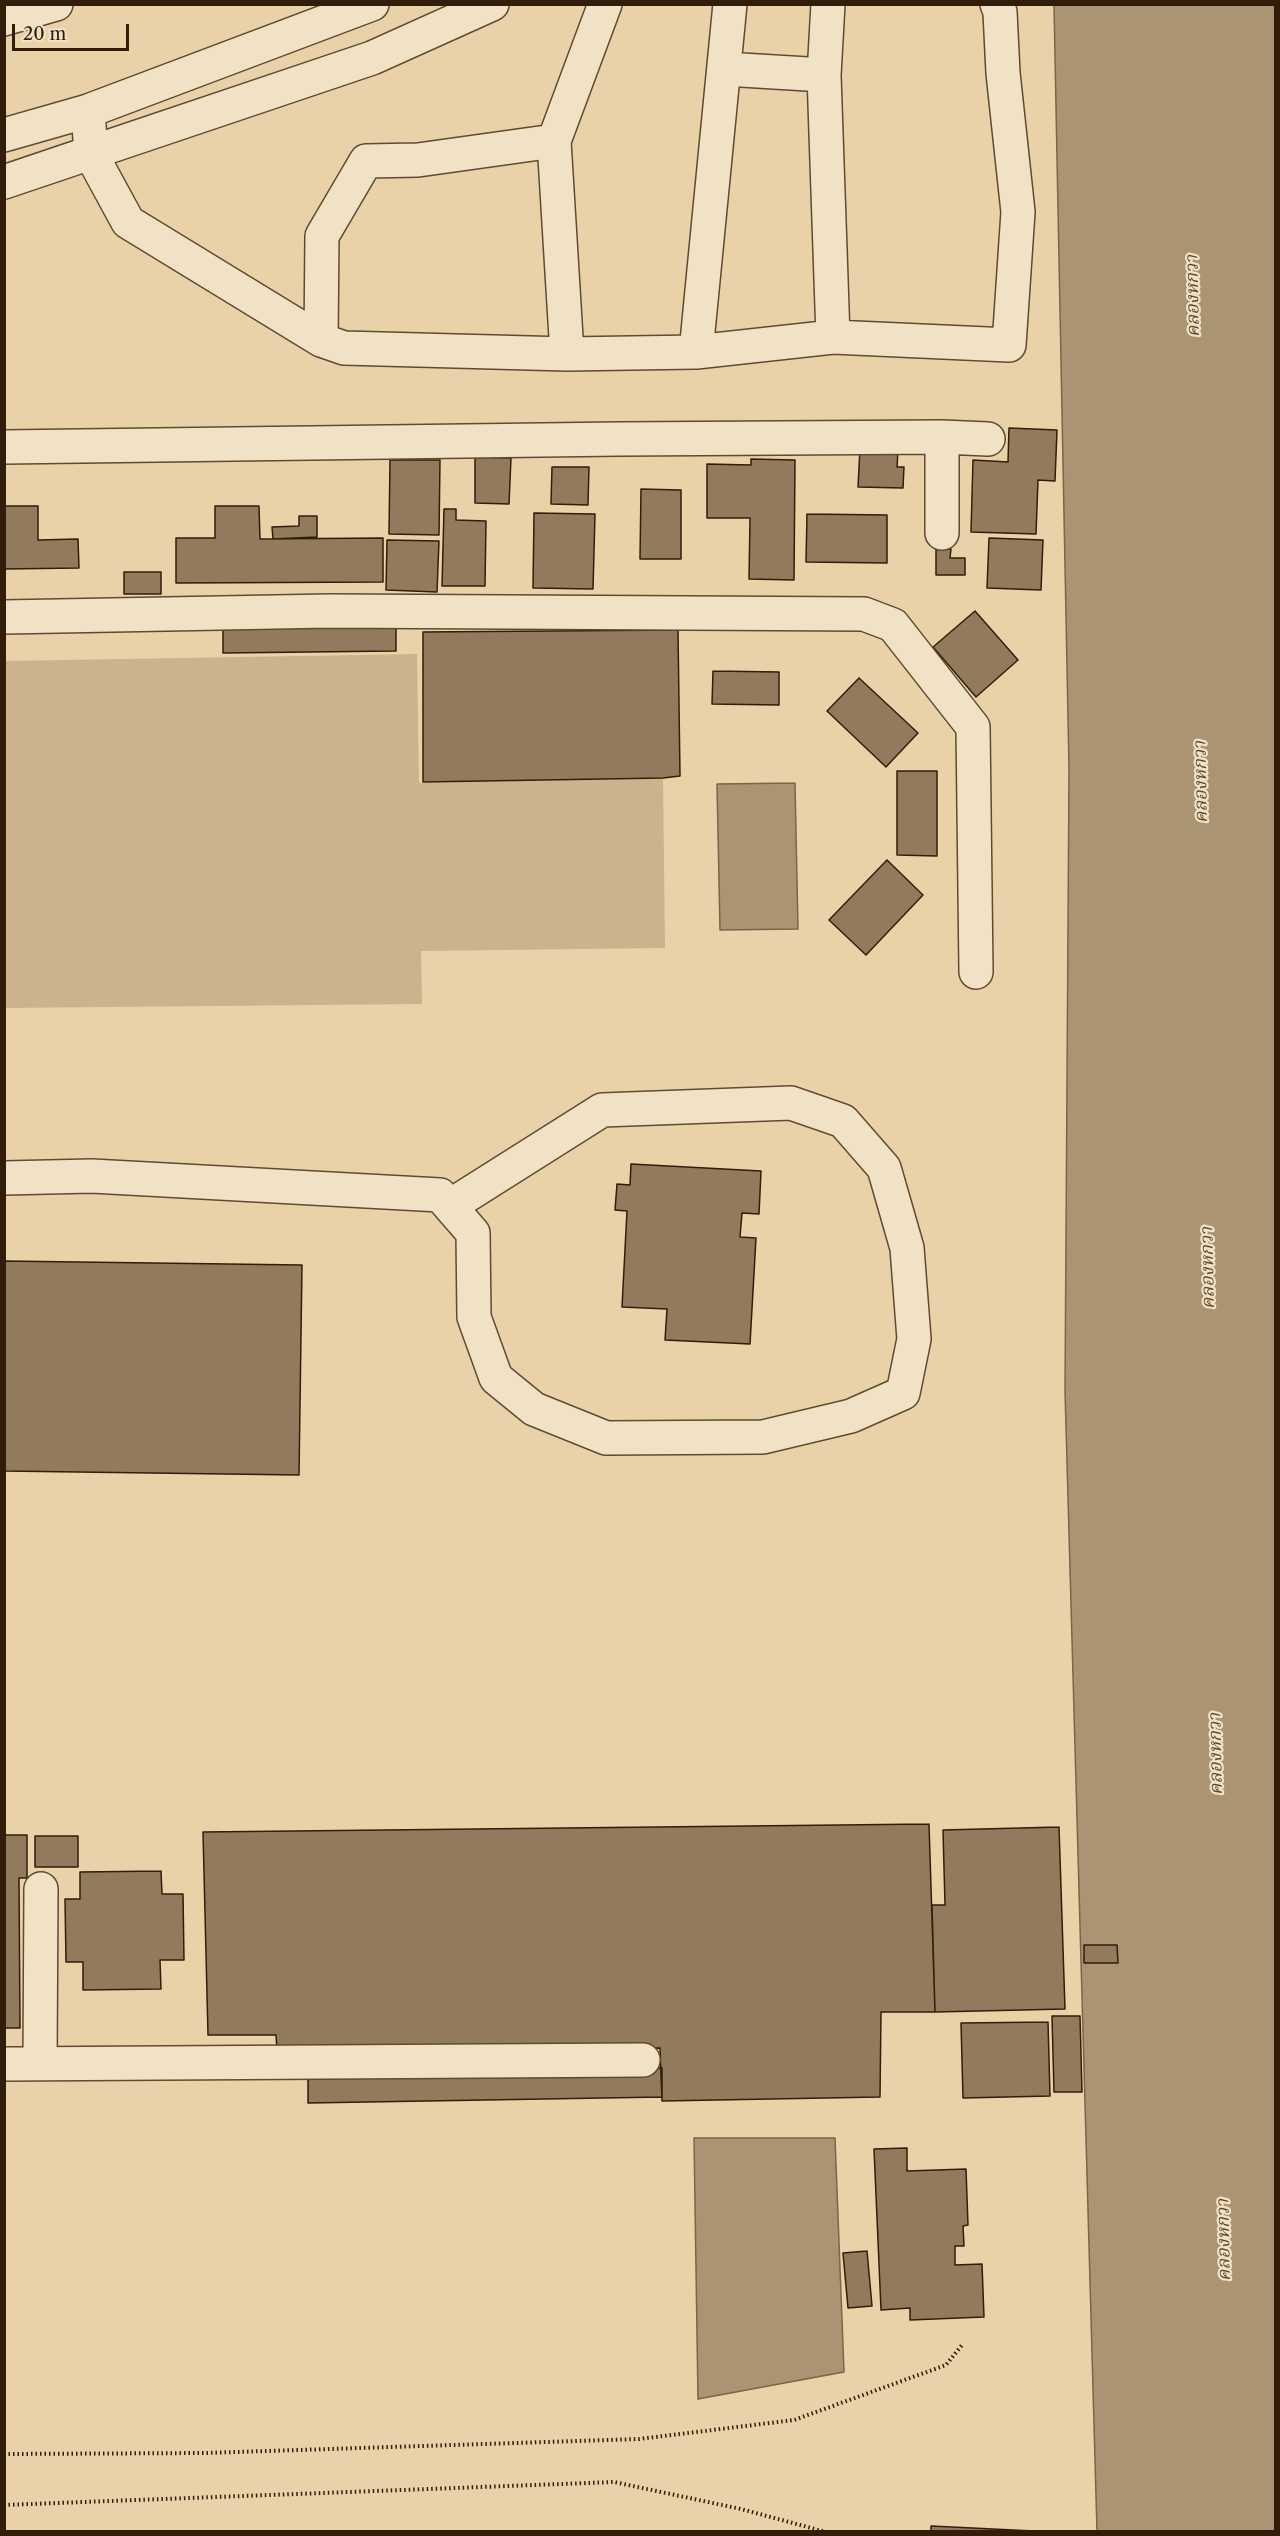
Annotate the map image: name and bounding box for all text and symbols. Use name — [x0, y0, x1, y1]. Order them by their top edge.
scale bar — [15, 12, 132, 50]
text: 20 m — [23, 23, 66, 45]
water label: คลองหกวา — [1181, 255, 1205, 337]
water label: คลองหกวา — [1189, 741, 1213, 823]
water label: คลองหกวา — [1196, 1227, 1220, 1309]
water label: คลองหกวา — [1204, 1713, 1228, 1795]
water label: คลองหกวา — [1212, 2199, 1236, 2281]

